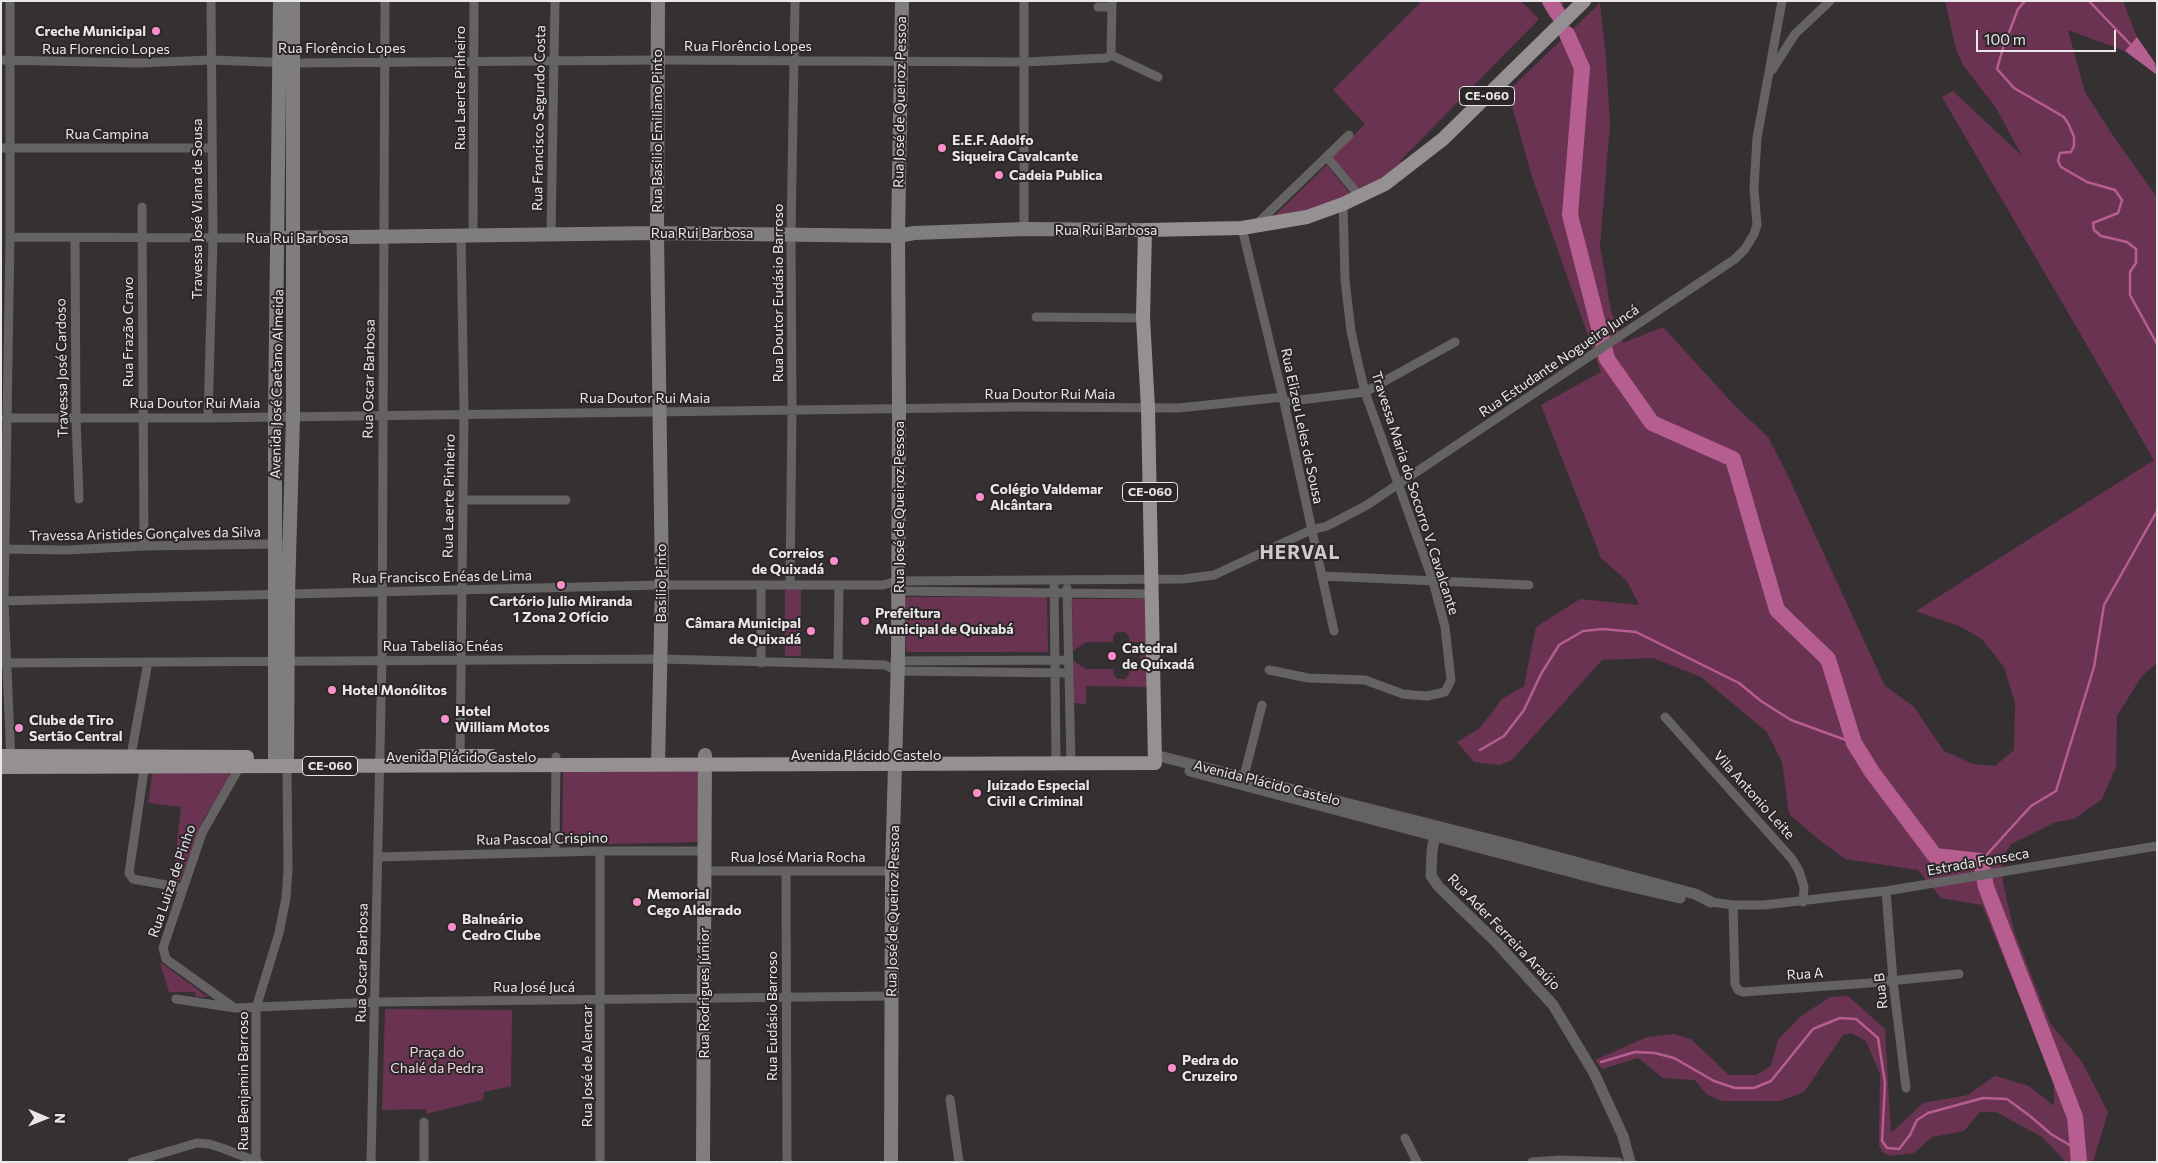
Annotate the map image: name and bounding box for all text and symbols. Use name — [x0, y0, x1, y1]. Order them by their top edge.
street label: Rua José de Queiroz Pessoa — [890, 16, 910, 188]
scale bar — [1978, 20, 2118, 52]
place label: Creche Municipal — [35, 23, 146, 39]
marker: Creche Municipal — [150, 25, 162, 37]
street label: Rua Francisco Segundo Costa — [529, 25, 549, 211]
street label: Rua Laerte Pinheiro — [452, 26, 468, 150]
text: 100 m — [1984, 30, 2026, 48]
street label: Rua Florêncio Lopes — [684, 38, 812, 54]
street label: Rua Florêncio Lopes — [278, 40, 406, 56]
street label: Rua Florencio Lopes — [42, 41, 170, 57]
street label: Rua Basilio Emiliano Pinto — [649, 49, 665, 213]
road number: CE-060 — [1460, 86, 1514, 105]
street label: Travessa José Viana de Sousa — [189, 119, 205, 299]
street label: Rua Campina — [65, 126, 149, 142]
place label: E.E.F. Adolfo Siqueira Cavalcante — [952, 132, 1078, 164]
marker: E.E.F. Adolfo Siqueira Cavalcante — [936, 142, 948, 154]
place label: Cadeia Publica — [1009, 167, 1103, 183]
marker: Cadeia Publica — [993, 169, 1005, 181]
street label: Rua Doutor Eudásio Barroso — [770, 204, 786, 382]
street label: Rua Rui Barbosa — [1055, 222, 1157, 238]
street label: Rua Rui Barbosa — [651, 225, 753, 241]
street label: Rua Rui Barbosa — [246, 230, 348, 246]
street label: Rua Frazão Cravo — [120, 277, 136, 387]
street label: Avenida José Caetano Almeida — [267, 289, 287, 479]
street label: Travessa José Cardoso — [52, 298, 72, 438]
street label: Rua Estudante Nogueira Juncá — [1476, 301, 1642, 421]
street label: Rua Oscar Barbosa — [360, 319, 378, 439]
street label: Rua Elizeu Leles de Sousa — [1277, 346, 1327, 506]
street label: Travessa Maria do Socorro V. Cavalcante — [1368, 369, 1462, 617]
street label: Rua Doutor Rui Maia — [985, 386, 1115, 402]
street label: Rua Doutor Rui Maia — [580, 390, 710, 406]
street label: Rua Doutor Rui Maia — [130, 395, 260, 411]
street label: Rua José de Queiroz Pessoa — [891, 421, 907, 593]
street label: Rua Laerte Pinheiro — [440, 434, 458, 558]
place label: Colégio Valdemar Alcântara — [990, 481, 1103, 514]
road number: CE-060 — [1122, 482, 1178, 502]
marker: Colégio Valdemar Alcântara — [974, 491, 986, 503]
street label: Travessa Aristides Gonçalves da Silva — [29, 524, 261, 544]
district label: HERVAL — [1259, 542, 1341, 564]
street label: Basilio Pinto — [653, 544, 669, 622]
place label: Correios de Quixadá — [752, 545, 824, 578]
marker: Correios de Quixadá — [828, 555, 840, 567]
street label: Rua Francisco Enéas de Lima — [352, 567, 532, 587]
marker: Cartório Julio Miranda 1 Zona 2 Ofício — [555, 579, 567, 591]
place label: Cartório Julio Miranda 1 Zona 2 Ofício — [490, 593, 632, 626]
place label: Prefeitura Municipal de Quixabá — [875, 605, 1014, 638]
place label: Câmara Municipal de Quixadá — [685, 615, 801, 648]
marker: Prefeitura Municipal de Quixabá — [859, 615, 871, 627]
marker: Câmara Municipal de Quixadá — [805, 625, 817, 637]
street label: Rua Tabelião Enéas — [383, 638, 503, 654]
place label: Catedral de Quixadá — [1122, 640, 1194, 672]
marker: Catedral de Quixadá — [1106, 650, 1118, 662]
place label: Hotel Monólitos — [342, 682, 447, 698]
marker: Hotel Monólitos — [326, 684, 338, 696]
place label: Hotel William Motos — [455, 703, 550, 736]
place label: Clube de Tiro Sertão Central — [29, 712, 123, 744]
marker: Hotel William Motos — [439, 713, 451, 725]
marker: Clube de Tiro Sertão Central — [13, 722, 25, 734]
street label: Avenida Plácido Castelo — [791, 747, 941, 763]
street label: Vila Antonio Leite — [1710, 747, 1798, 843]
street label: Avenida Plácido Castelo — [386, 749, 536, 765]
road number: CE-060 — [302, 756, 358, 776]
street label: Avenida Plácido Castelo — [1192, 757, 1342, 809]
place label: Juizado Especial Civil e Criminal — [987, 777, 1090, 810]
marker: Juizado Especial Civil e Criminal — [971, 787, 983, 799]
street label: Rua Luiza de Pinho — [145, 822, 199, 940]
street label: Rua José de Queiroz Pessoa — [883, 825, 903, 997]
street label: Rua Pascoal Crispino — [476, 829, 608, 849]
street label: Estrada Fonseca — [1926, 845, 2030, 879]
street label: Rua José Maria Rocha — [730, 849, 866, 865]
street label: Rua Ader Ferreira Araújo — [1444, 870, 1564, 994]
place label: Memorial Cego Alderado — [647, 886, 742, 919]
marker: Memorial Cego Alderado — [631, 896, 643, 908]
street label: Rua Oscar Barbosa — [353, 903, 371, 1023]
place label: Balneário Cedro Clube — [462, 911, 541, 944]
marker: Balneário Cedro Clube — [446, 921, 458, 933]
street label: Rua Rodrigues Júnior — [696, 927, 712, 1059]
street label: Rua Eudásio Barroso — [764, 951, 780, 1081]
street label: Rua A — [1786, 964, 1824, 984]
street label: Rua B — [1871, 972, 1891, 1010]
street label: Rua José Jucá — [493, 979, 575, 995]
street label: Rua José de Alencar — [579, 1005, 595, 1127]
street label: Rua Benjamin Barroso — [235, 1011, 251, 1151]
park label: Praça do Chalé da Pedra — [390, 1044, 484, 1076]
place label: Pedra do Cruzeiro — [1182, 1052, 1239, 1084]
marker: Pedra do Cruzeiro — [1166, 1062, 1178, 1074]
north arrow — [20, 1093, 70, 1143]
text: N — [52, 1113, 69, 1124]

